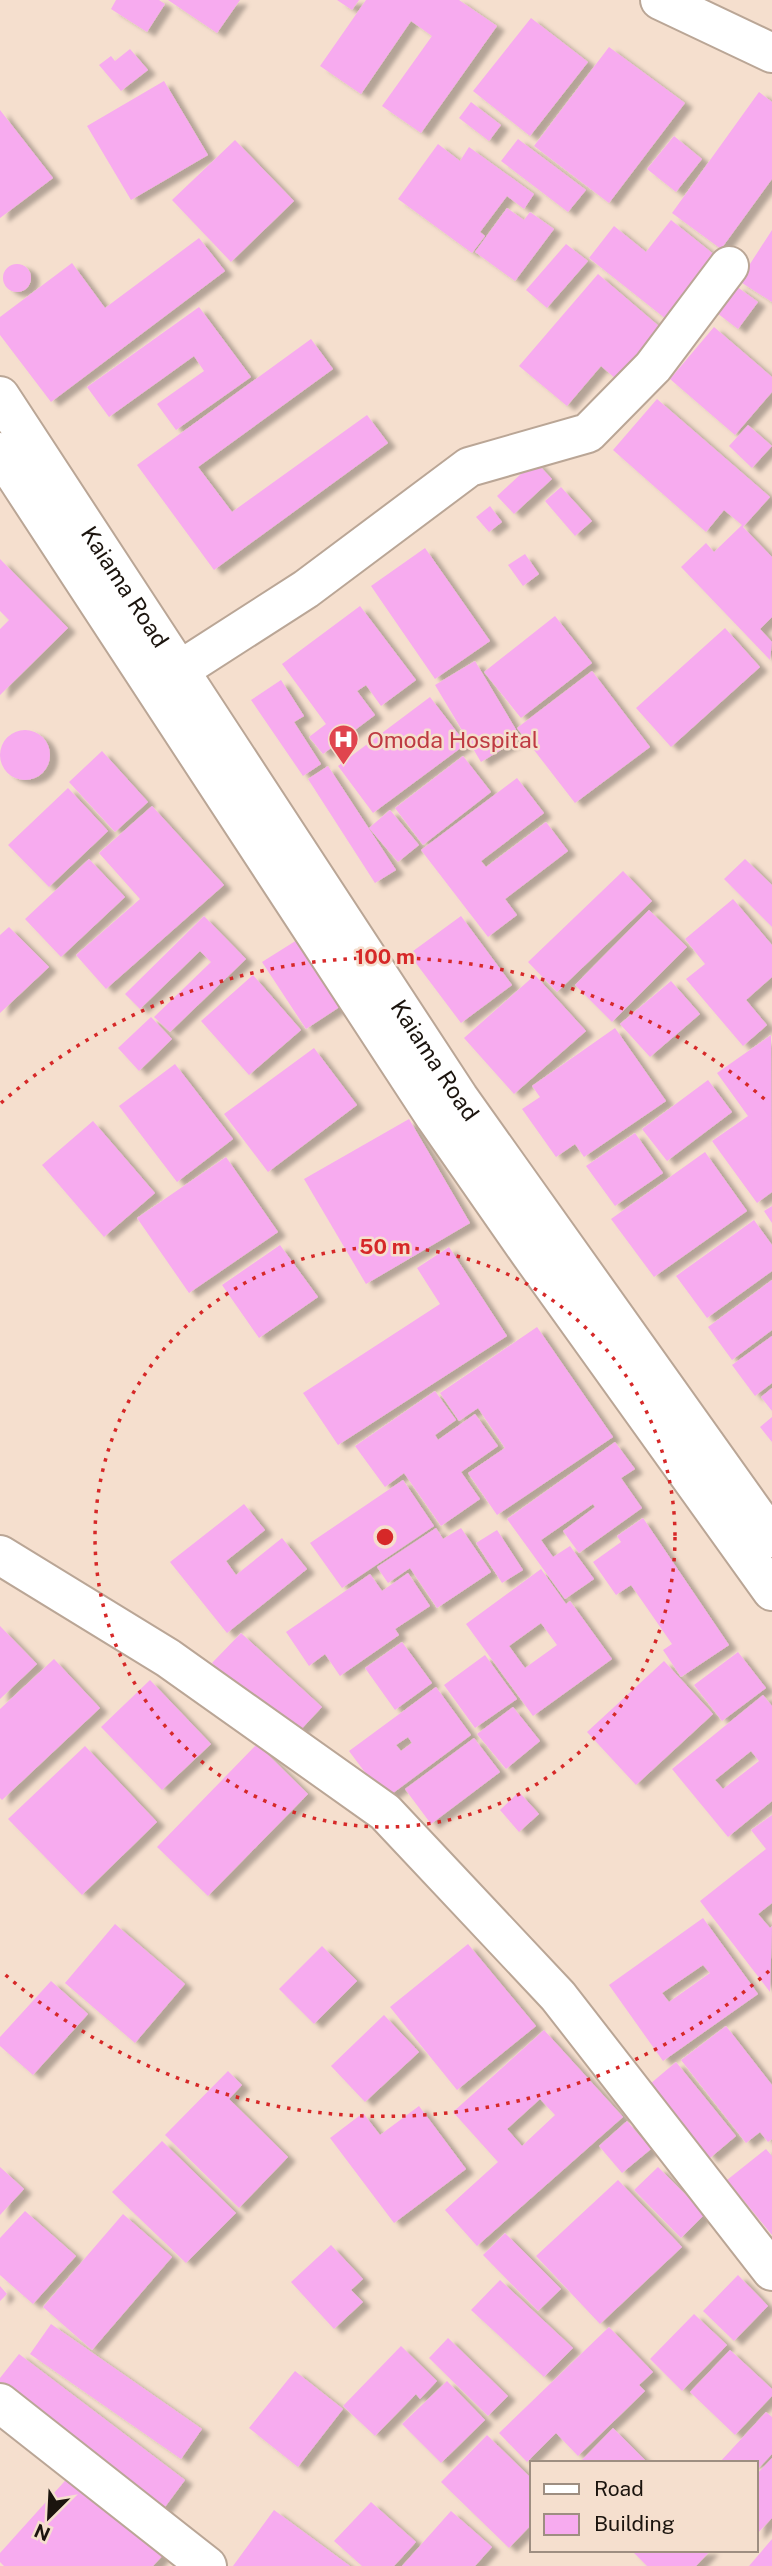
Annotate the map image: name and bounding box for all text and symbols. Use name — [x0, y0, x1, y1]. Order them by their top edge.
street label: Kaiama Road — [76, 521, 175, 652]
hospital icon: Omoda Hospital — [327, 723, 361, 767]
place label: Omoda Hospital — [367, 726, 539, 753]
text: 100 m — [355, 944, 415, 969]
street label: Kaiama Road — [385, 995, 485, 1126]
text: 50 m — [359, 1234, 411, 1259]
centre of rings — [373, 1525, 397, 1549]
legend — [530, 2461, 758, 2552]
text: Road — [594, 2476, 644, 2501]
north arrow — [14, 2482, 84, 2552]
text: Building — [594, 2511, 675, 2536]
text: N — [31, 2519, 53, 2546]

